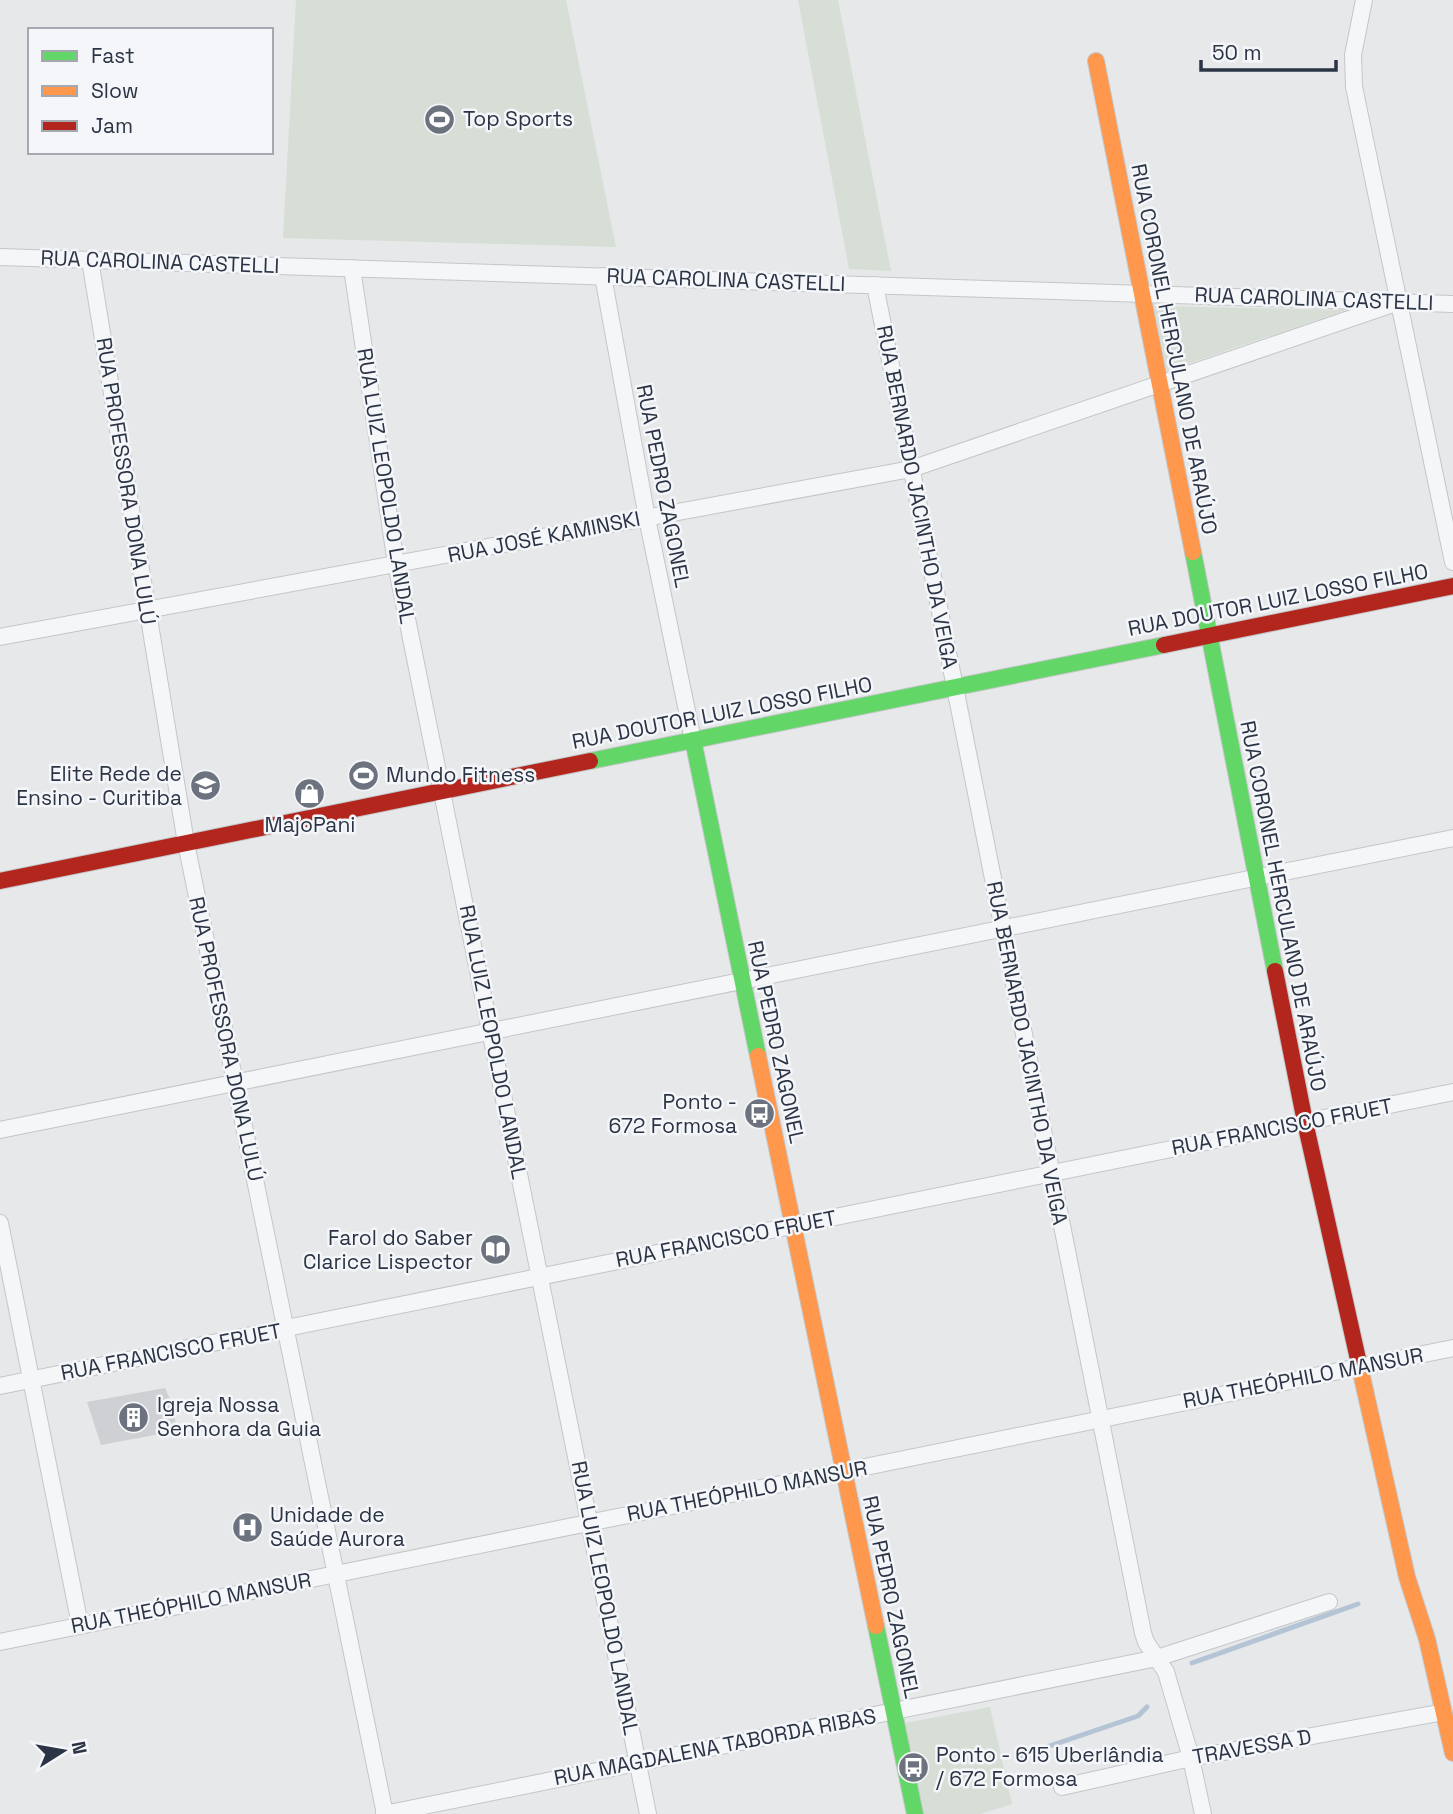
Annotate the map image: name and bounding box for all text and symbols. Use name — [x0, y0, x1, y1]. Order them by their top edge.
legend — [28, 28, 273, 154]
scale bar — [1201, 28, 1336, 72]
text: 50 m — [1212, 39, 1262, 66]
text: Fast — [91, 42, 135, 69]
text: Slow — [91, 77, 139, 104]
sports icon: Top Sports — [423, 102, 457, 136]
place label: Top Sports — [463, 105, 573, 132]
text: Jam — [91, 112, 133, 139]
street label: RUA CORONEL HERCULANO DE ARAÚJO — [1125, 161, 1224, 537]
street label: RUA CAROLINA CASTELLI — [40, 244, 280, 279]
street label: RUA CAROLINA CASTELLI — [606, 262, 846, 297]
street label: RUA CAROLINA CASTELLI — [1194, 281, 1434, 316]
street label: RUA BERNARDO JACINTHO DA VEIGA — [871, 323, 964, 671]
street label: RUA PROFESSORA DONA LULÚ — [90, 335, 163, 626]
street label: RUA LUIZ LEOPOLDO LANDAL — [351, 346, 422, 626]
street label: RUA PEDRO ZAGONEL — [631, 382, 696, 590]
street label: RUA JOSÉ KAMINSKI — [445, 505, 643, 568]
street label: RUA DOUTOR LUIZ LOSSO FILHO — [1125, 557, 1430, 642]
street label: RUA DOUTOR LUIZ LOSSO FILHO — [569, 670, 874, 755]
street label: RUA CORONEL HERCULANO DE ARAÚJO — [1234, 718, 1333, 1094]
sports icon: Mundo Fitness — [346, 758, 380, 792]
place label: Elite Rede de Ensino - Curitiba — [16, 760, 182, 811]
place label: Mundo Fitness — [386, 761, 535, 788]
school or university icon: Elite Rede de Ensino - Curitiba — [188, 769, 222, 803]
shop icon: MajoPani — [293, 776, 327, 810]
place label: MajoPani — [265, 811, 355, 838]
street label: RUA BERNARDO JACINTHO DA VEIGA — [981, 879, 1074, 1227]
street label: RUA PROFESSORA DONA LULÚ — [183, 894, 270, 1184]
street label: RUA LUIZ LEOPOLDO LANDAL — [454, 902, 533, 1181]
street label: RUA PEDRO ZAGONEL — [742, 938, 811, 1146]
place label: Ponto - 672 Formosa — [609, 1088, 737, 1139]
street label: RUA FRANCISCO FRUET — [1169, 1092, 1395, 1161]
bus stop icon: Ponto - 672 Formosa — [743, 1097, 777, 1131]
street label: RUA FRANCISCO FRUET — [613, 1204, 839, 1273]
place label: Farol do Saber Clarice Lispector — [303, 1224, 473, 1275]
library icon: Farol do Saber Clarice Lispector — [479, 1233, 513, 1267]
street label: RUA FRANCISCO FRUET — [58, 1317, 284, 1386]
street label: RUA THEÓPHILO MANSUR — [1180, 1341, 1425, 1414]
place label: Igreja Nossa Senhora da Guia — [157, 1391, 321, 1442]
building icon: Igreja Nossa Senhora da Guia — [117, 1400, 151, 1434]
street label: RUA THEÓPHILO MANSUR — [624, 1454, 869, 1527]
street label: RUA LUIZ LEOPOLDO LANDAL — [566, 1458, 645, 1737]
street label: RUA PEDRO ZAGONEL — [857, 1493, 926, 1701]
place label: Unidade de Saúde Aurora — [270, 1501, 405, 1552]
hospital icon: Unidade de Saúde Aurora — [230, 1510, 264, 1544]
street label: RUA THEÓPHILO MANSUR — [68, 1566, 313, 1639]
street label: RUA MAGDALENA TABORDA RIBAS — [551, 1702, 878, 1791]
north arrow — [28, 1716, 98, 1786]
street label: TRAVESSA D — [1190, 1723, 1314, 1770]
text: N — [66, 1739, 93, 1756]
place label: Ponto - 615 Uberlândia / 672 Formosa — [936, 1741, 1164, 1792]
bus stop icon: Ponto - 615 Uberlândia / 672 Formosa — [896, 1750, 930, 1784]

